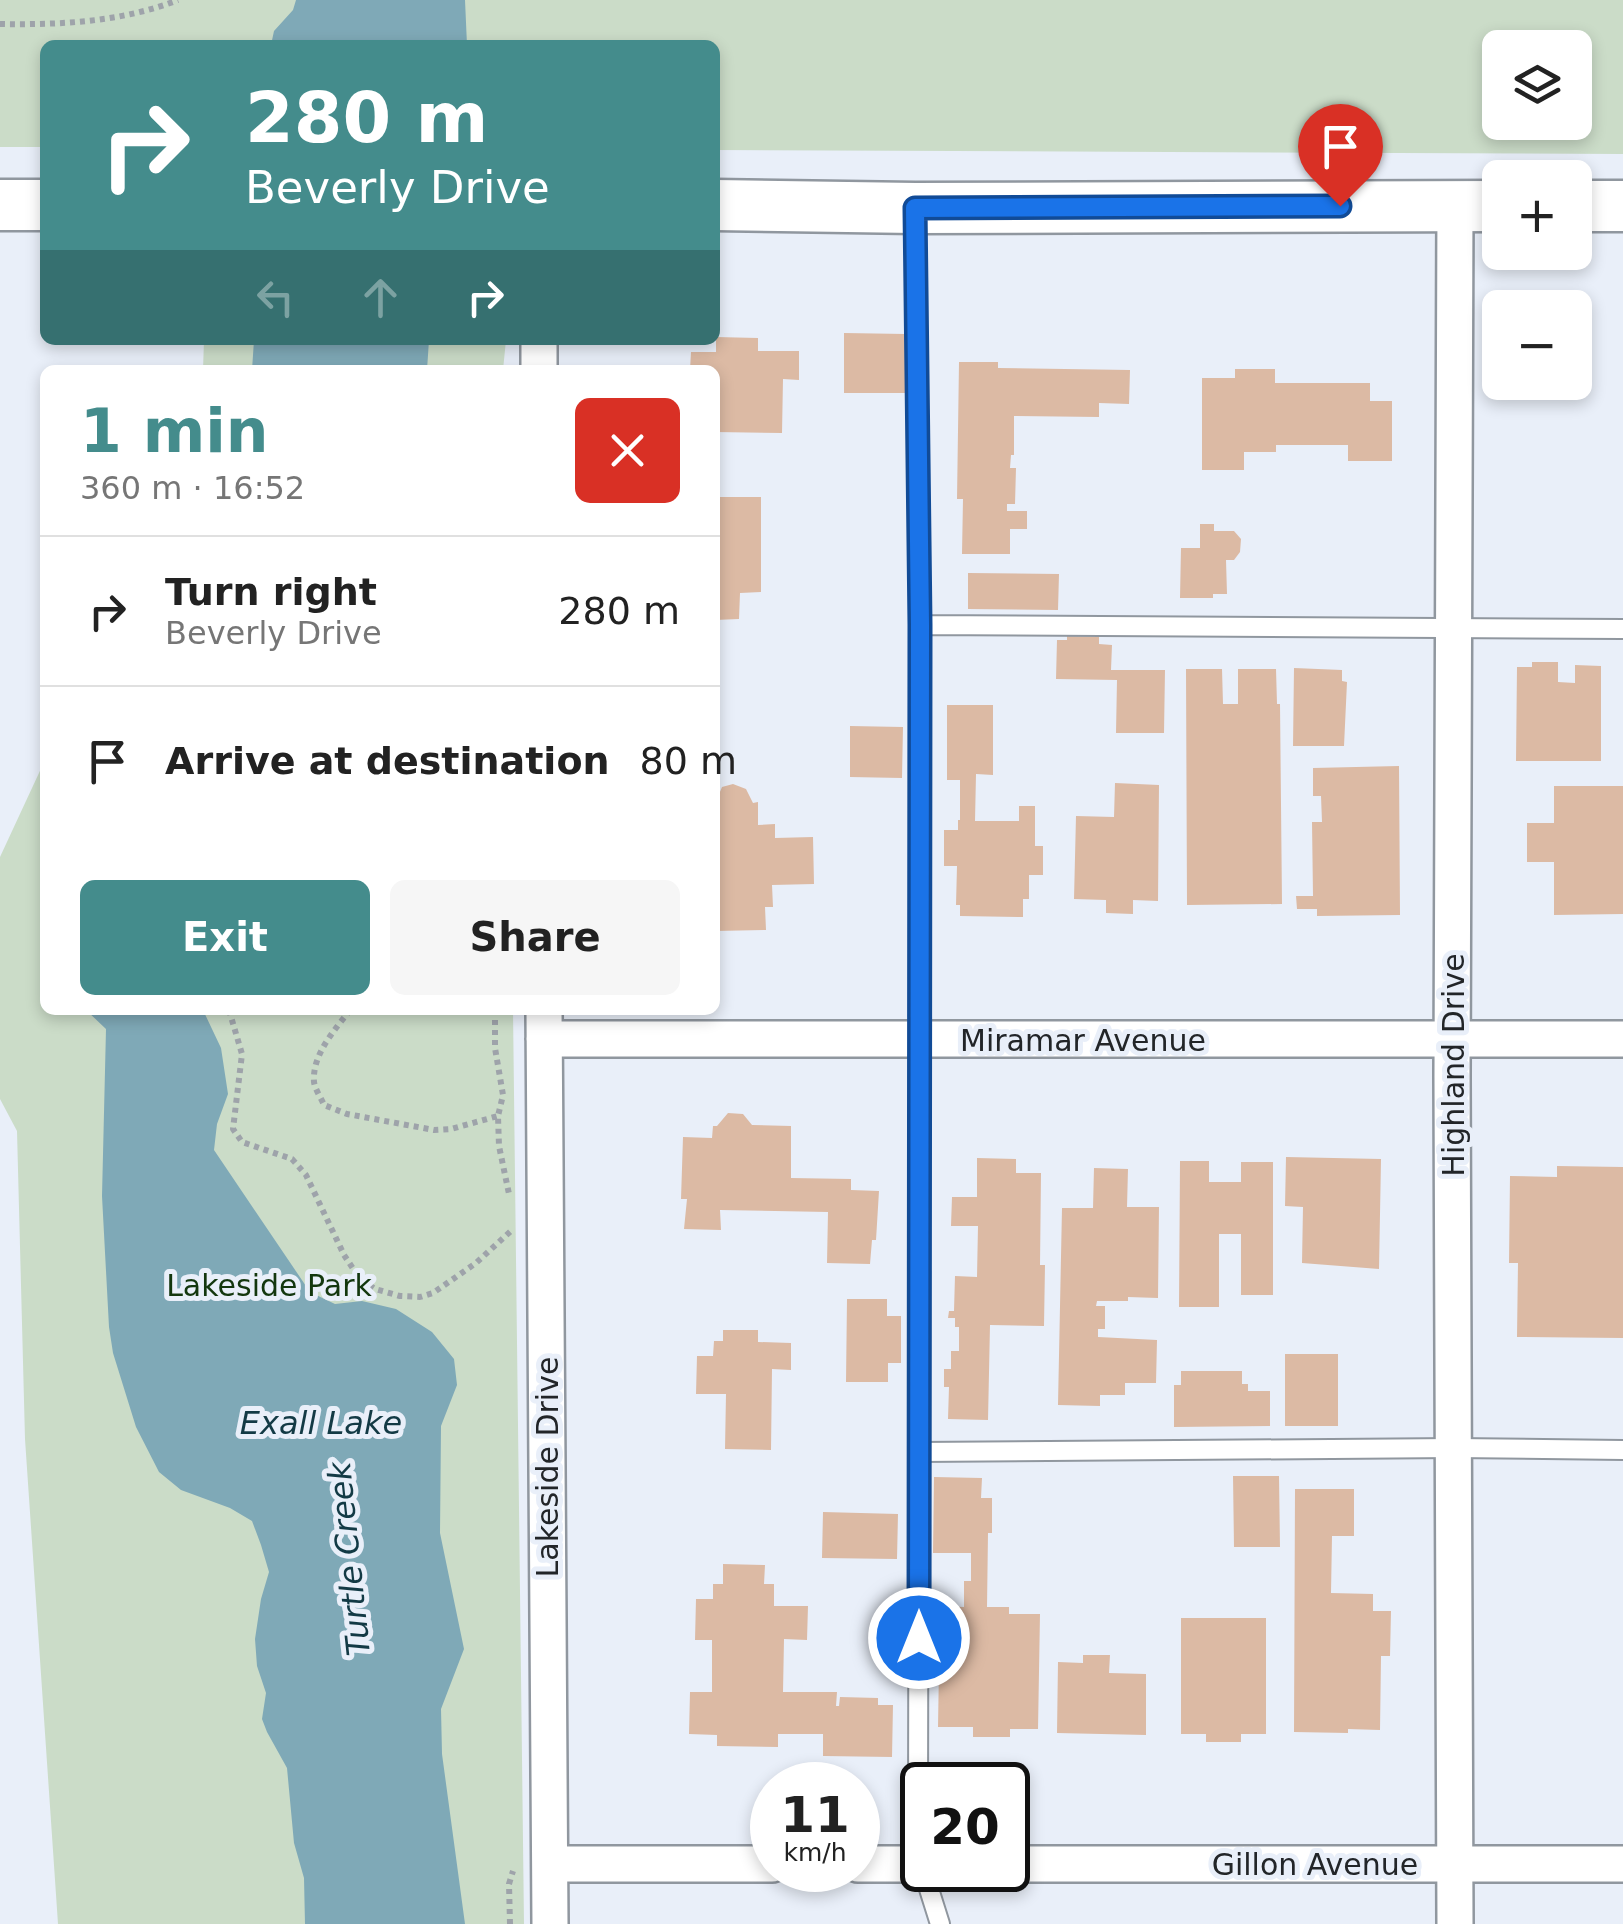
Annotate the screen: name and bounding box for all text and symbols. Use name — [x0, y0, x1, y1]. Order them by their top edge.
map controls — [1482, 30, 1592, 400]
button: layers — [1482, 30, 1592, 140]
text: 280 m — [245, 77, 488, 159]
icon: right — [80, 80, 210, 210]
pin — [1298, 104, 1383, 207]
icon: arrive — [1313, 119, 1368, 174]
button: + — [1482, 160, 1592, 270]
text: Beverly Drive — [245, 161, 550, 214]
icon: left — [248, 270, 303, 325]
icon: ahead — [353, 270, 408, 325]
icon: right — [458, 270, 513, 325]
button: − — [1482, 290, 1592, 400]
text: 1 min — [80, 396, 268, 466]
button: close — [575, 398, 680, 503]
text: 360 m · 16:52 — [80, 469, 305, 507]
text: Turn right — [165, 570, 377, 614]
icon: right — [80, 584, 135, 639]
text: 280 m — [558, 589, 680, 633]
text: Beverly Drive — [165, 614, 382, 652]
icon: arrive — [80, 734, 135, 789]
text: Arrive at destination — [165, 739, 610, 783]
text: 80 m — [640, 739, 737, 783]
button: Exit — [80, 880, 370, 995]
button: Share — [390, 880, 680, 995]
street label: Highland Drive — [1436, 953, 1471, 1177]
street label: Miramar Avenue — [960, 1023, 1206, 1058]
park label: Lakeside Park — [166, 1268, 372, 1303]
street label: Lakeside Drive — [530, 1357, 565, 1577]
water label: Exall Lake — [240, 1404, 402, 1442]
water label: Turtle Creek — [320, 1459, 378, 1658]
position arrow — [867, 1586, 971, 1690]
speed limit sign: 20 — [900, 1762, 1030, 1892]
text: 11 — [780, 1786, 850, 1844]
text: km/h — [783, 1838, 847, 1867]
street label: Gillon Avenue — [1212, 1847, 1418, 1882]

